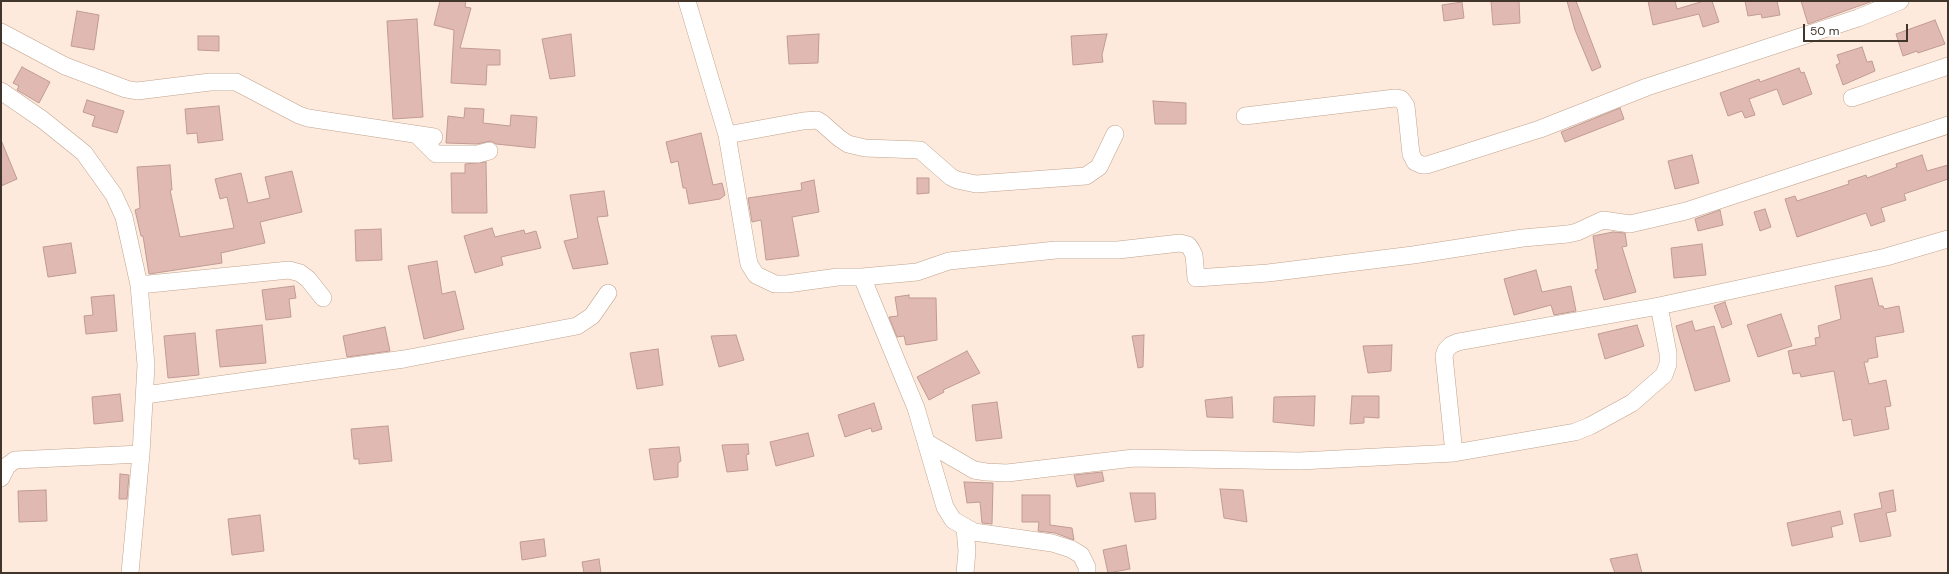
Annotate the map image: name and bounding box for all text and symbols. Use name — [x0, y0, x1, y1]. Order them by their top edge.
scale bar — [1805, 16, 1910, 42]
text: 50 m — [1810, 23, 1839, 39]

